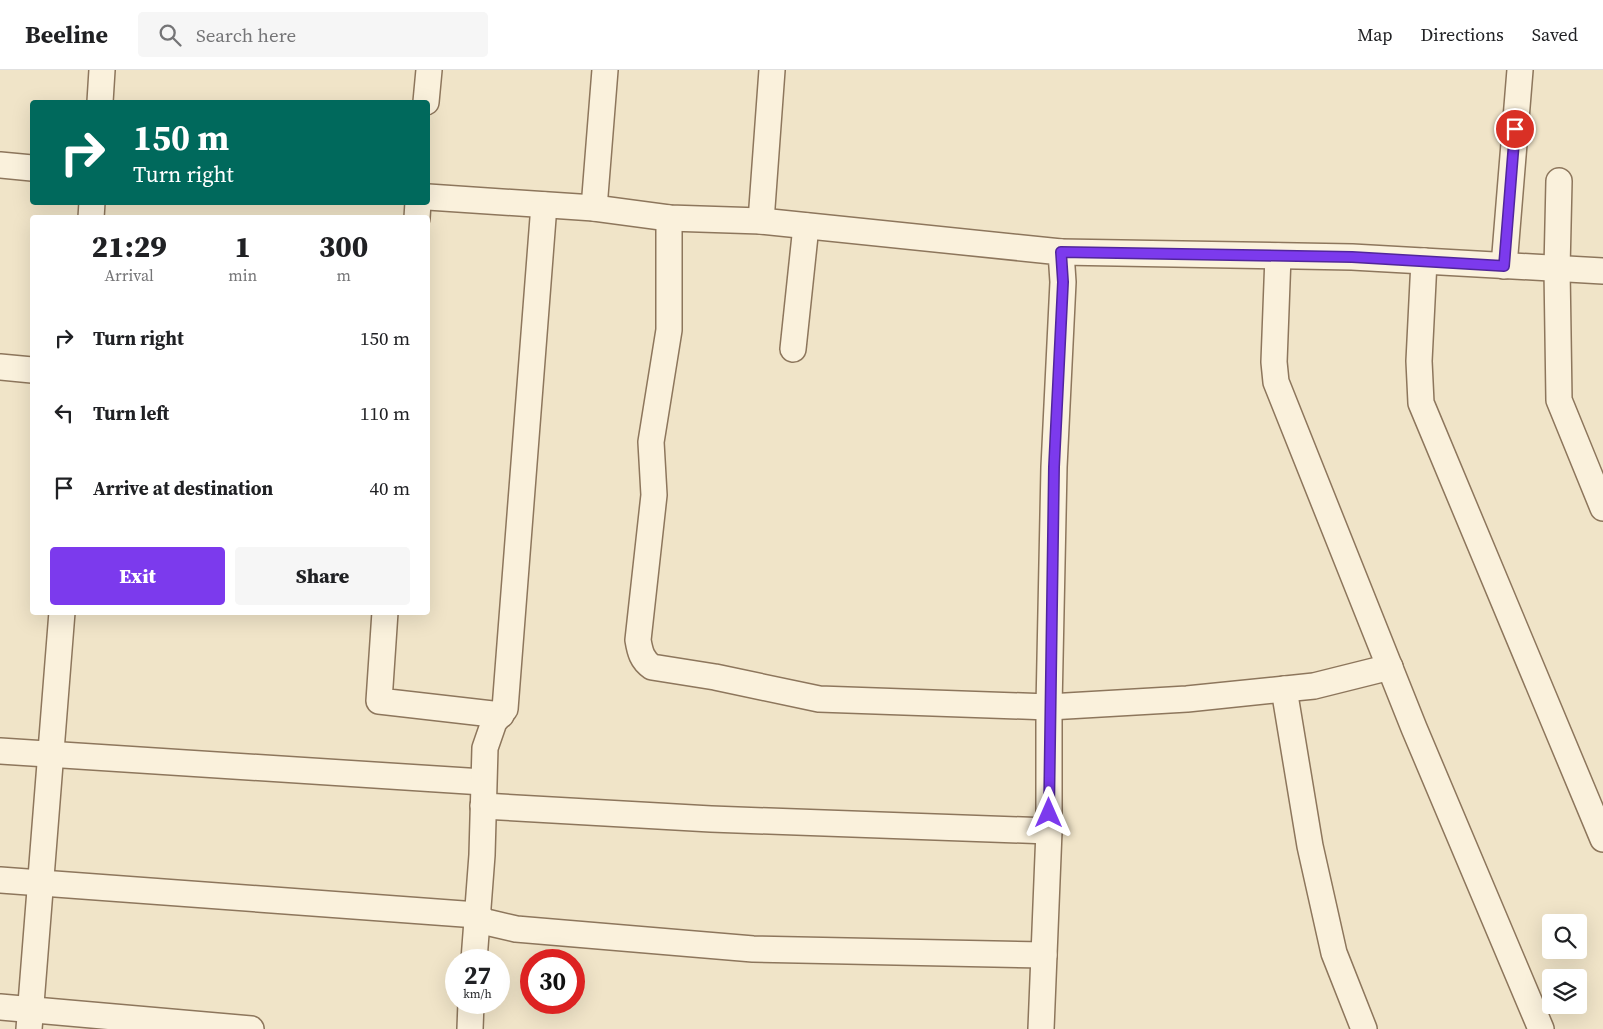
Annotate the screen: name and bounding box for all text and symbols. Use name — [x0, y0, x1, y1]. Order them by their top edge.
search box — [138, 12, 488, 57]
text: Beeline — [25, 18, 108, 51]
icon: search — [156, 21, 184, 49]
text: Search here — [196, 22, 296, 48]
text: Map — [1357, 22, 1393, 47]
text: Directions — [1421, 22, 1504, 47]
text: Saved — [1532, 22, 1578, 47]
pin — [1494, 108, 1536, 150]
text: 150 m — [133, 114, 229, 162]
icon: arrive — [1501, 115, 1529, 143]
icon: right — [50, 120, 115, 185]
text: Turn right — [133, 159, 234, 189]
text: 21:29 — [92, 226, 167, 267]
text: 1 — [234, 226, 251, 267]
text: 300 — [319, 226, 368, 267]
text: Arrival — [104, 264, 154, 286]
text: min — [228, 264, 257, 286]
text: m — [336, 264, 351, 286]
icon: right — [50, 324, 78, 352]
text: Turn right — [93, 325, 184, 351]
text: 150 m — [360, 325, 410, 351]
icon: left — [50, 399, 78, 427]
text: Turn left — [93, 400, 169, 426]
text: 110 m — [360, 400, 410, 426]
icon: arrive — [50, 474, 78, 502]
text: Arrive at destination — [93, 475, 273, 501]
text: 40 m — [369, 475, 410, 501]
button: Exit — [50, 547, 225, 605]
button: Share — [235, 547, 410, 605]
position arrow — [1022, 786, 1074, 838]
map controls — [1542, 914, 1587, 1014]
button: search — [1542, 914, 1587, 959]
speed limit sign: 30 — [520, 949, 585, 1014]
text: 27 — [464, 958, 491, 992]
button: layers — [1542, 969, 1587, 1014]
text: km/h — [463, 986, 492, 1002]

